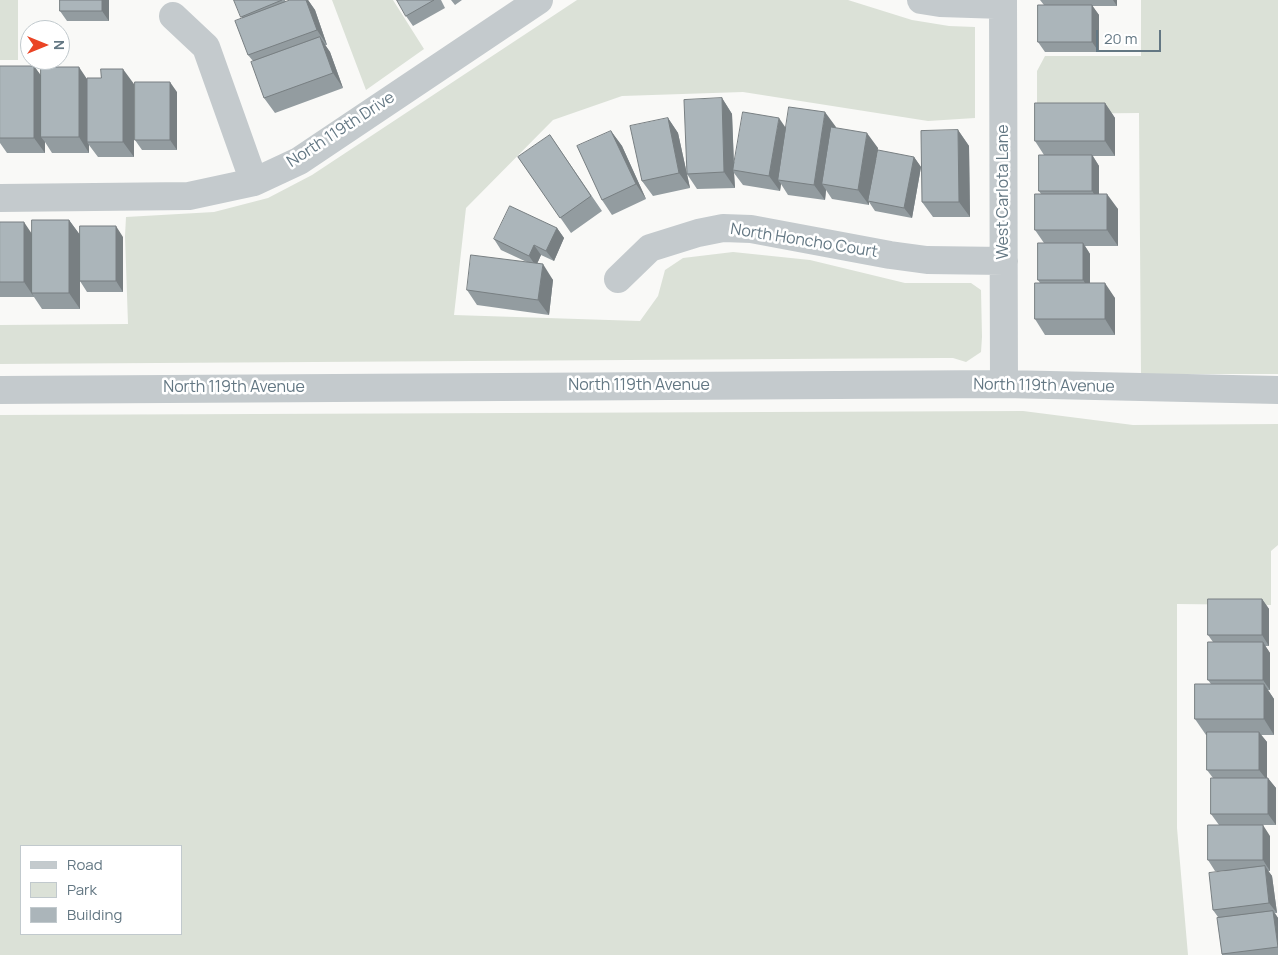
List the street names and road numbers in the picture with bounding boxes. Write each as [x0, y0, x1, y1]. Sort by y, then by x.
street label: North 119th Drive [284, 88, 398, 172]
street label: West Carlota Lane [994, 124, 1014, 260]
street label: North Honcho Court [729, 220, 879, 262]
street label: North 119th Avenue [973, 375, 1115, 397]
street label: North 119th Avenue [568, 376, 710, 396]
street label: North 119th Avenue [163, 378, 305, 398]

